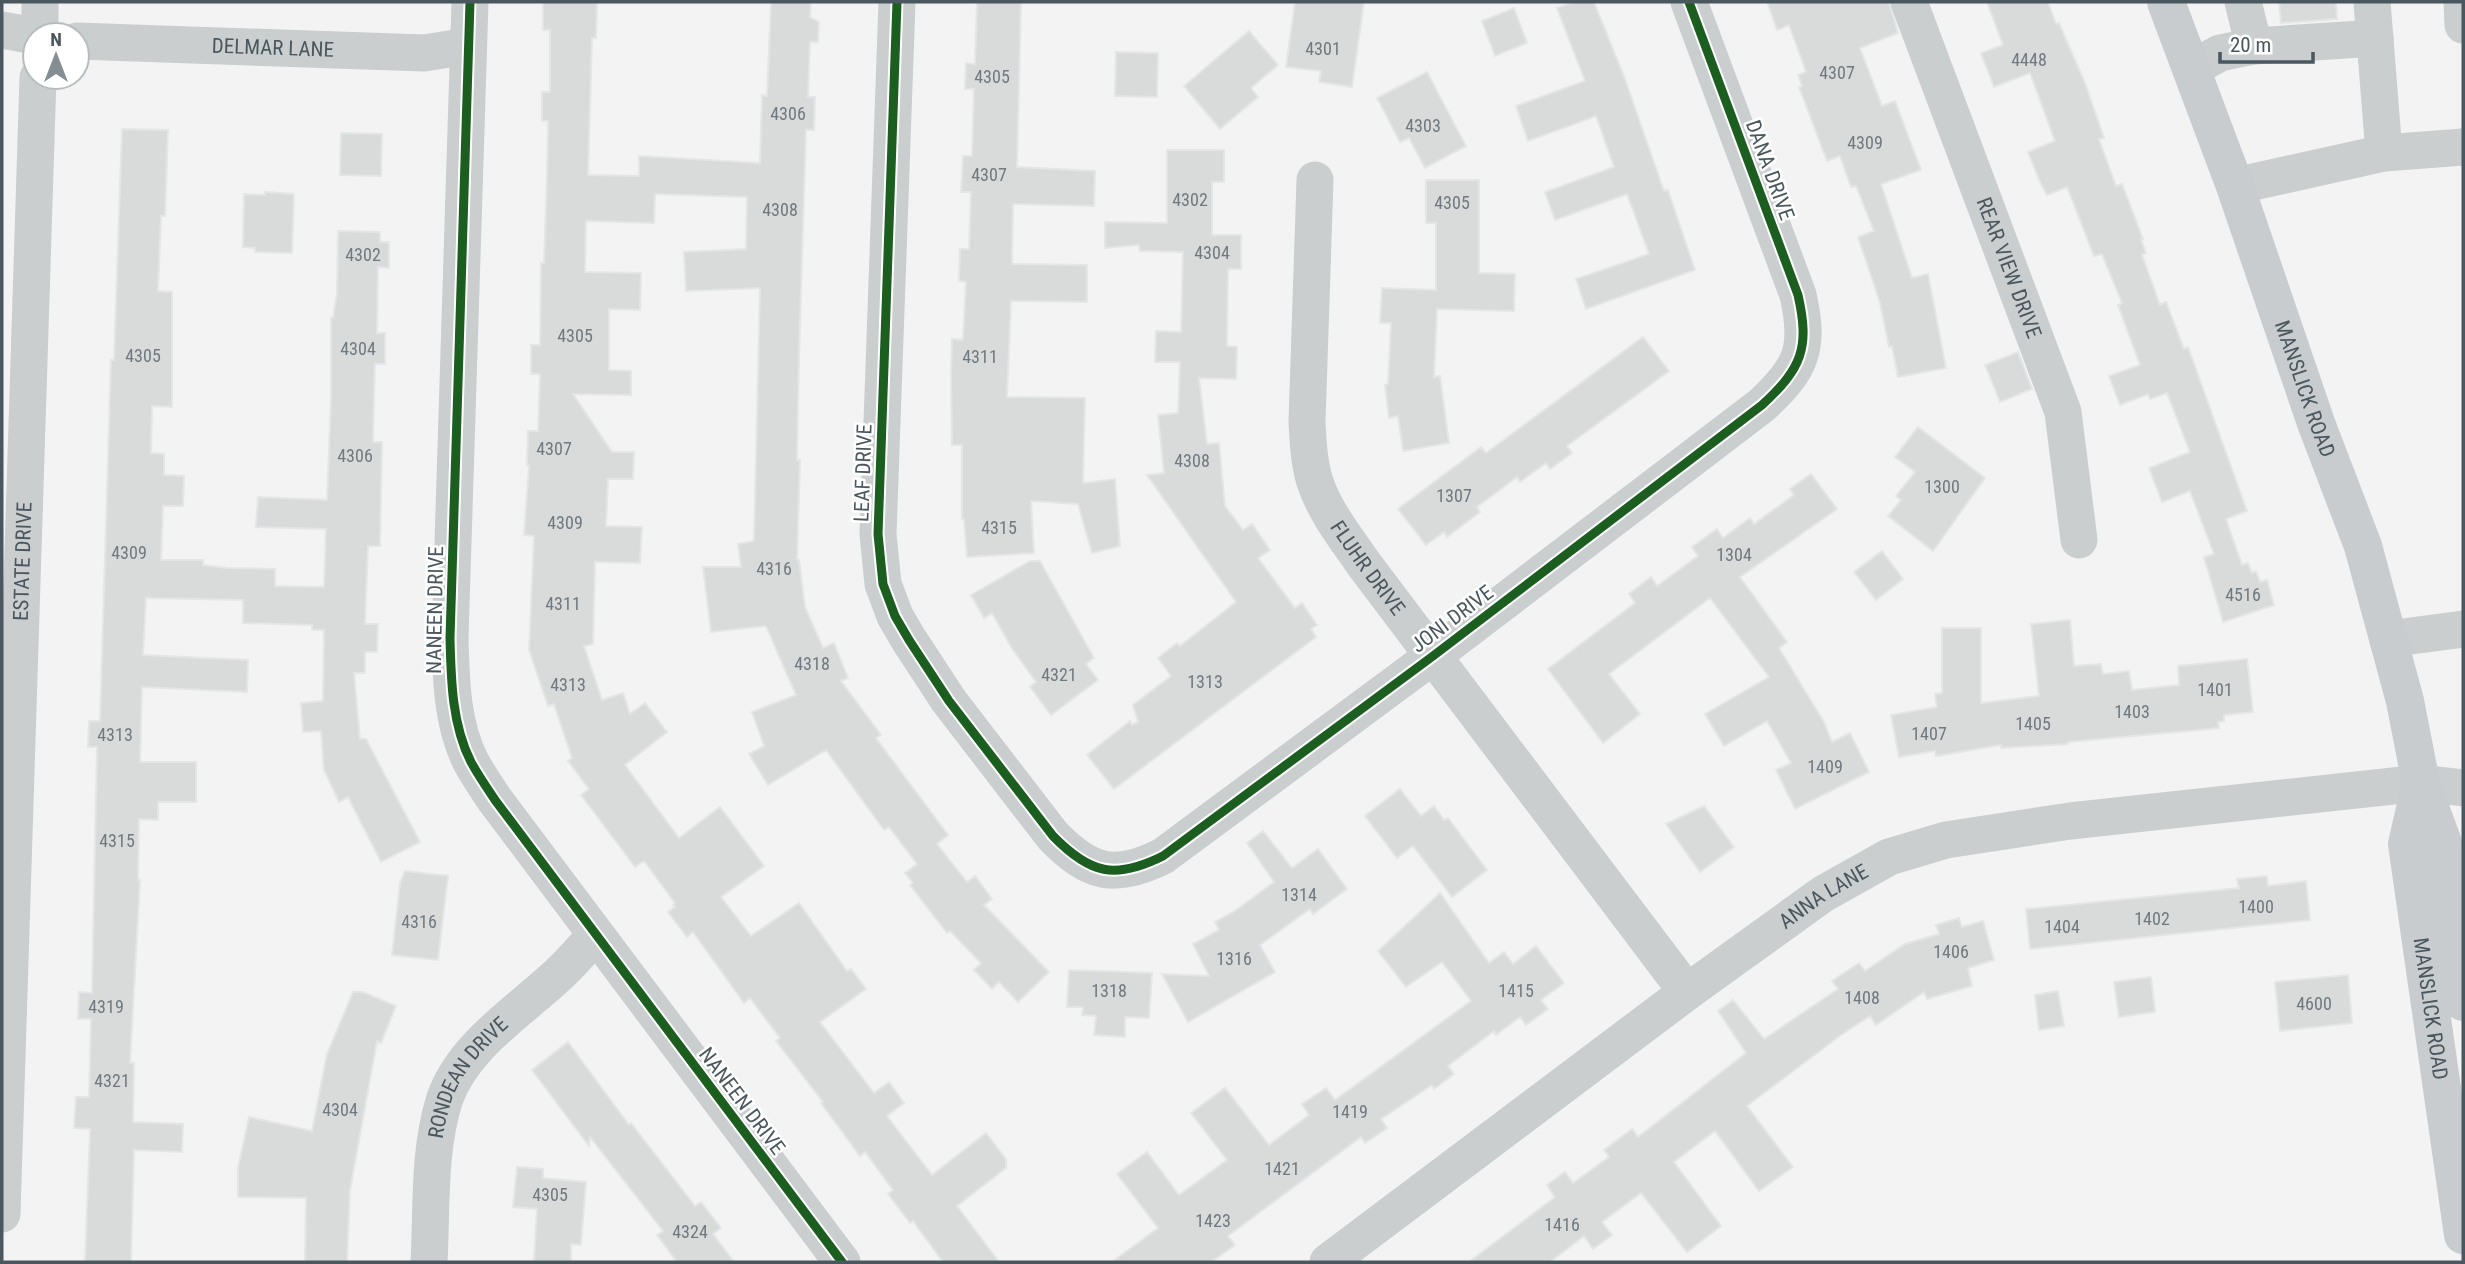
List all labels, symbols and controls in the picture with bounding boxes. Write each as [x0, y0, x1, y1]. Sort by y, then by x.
north arrow [21, 21, 91, 91]
scale bar [2220, 21, 2313, 65]
text: N [50, 28, 62, 51]
text: 20 m [2230, 33, 2271, 57]
street label: DELMAR LANE [211, 34, 334, 62]
house number: 4301 [1305, 38, 1341, 59]
house number: 4448 [2011, 49, 2047, 70]
house number: 4307 [1819, 62, 1855, 83]
house number: 4305 [974, 66, 1010, 87]
house number: 4306 [770, 103, 806, 124]
house number: 4303 [1405, 115, 1441, 136]
street label: DANA DRIVE [1741, 117, 1799, 223]
house number: 4309 [1847, 132, 1883, 153]
house number: 4307 [971, 164, 1007, 185]
house number: 4302 [1172, 189, 1208, 210]
house number: 4305 [1434, 192, 1470, 213]
street label: REAR VIEW DRIVE [1971, 194, 2046, 342]
house number: 4308 [762, 199, 798, 220]
house number: 4304 [1194, 242, 1230, 263]
house number: 4302 [345, 244, 381, 265]
street label: MANSLICK ROAD [2270, 317, 2340, 461]
house number: 4305 [557, 325, 593, 346]
house number: 4304 [340, 338, 376, 359]
house number: 4305 [125, 345, 161, 366]
house number: 4311 [962, 346, 998, 367]
street label: LEAF DRIVE [849, 424, 877, 522]
house number: 4307 [536, 438, 572, 459]
house number: 4306 [337, 445, 373, 466]
house number: 4308 [1174, 450, 1210, 471]
house number: 1300 [1924, 476, 1960, 497]
house number: 1307 [1436, 485, 1472, 506]
street label: ESTATE DRIVE [9, 501, 37, 621]
house number: 4309 [547, 512, 583, 533]
street label: FLUHR DRIVE [1325, 516, 1410, 620]
house number: 4315 [981, 517, 1017, 538]
house number: 4309 [111, 542, 147, 563]
house number: 1304 [1716, 544, 1752, 565]
street label: NANEEN DRIVE [422, 546, 448, 674]
house number: 4316 [756, 558, 792, 579]
street label: JONI DRIVE [1406, 580, 1498, 658]
house number: 4516 [2225, 584, 2261, 605]
house number: 4311 [545, 593, 581, 614]
house number: 4318 [794, 653, 830, 674]
house number: 4321 [1041, 664, 1077, 685]
house number: 1313 [1187, 671, 1223, 692]
house number: 4313 [550, 674, 586, 695]
house number: 1401 [2197, 679, 2233, 700]
house number: 1403 [2114, 701, 2150, 722]
house number: 1405 [2015, 713, 2051, 734]
house number: 1407 [1911, 723, 1947, 744]
house number: 4313 [97, 724, 133, 745]
house number: 1409 [1807, 756, 1843, 777]
house number: 4315 [99, 830, 135, 851]
street label: ANNA LANE [1774, 859, 1872, 934]
house number: 1314 [1281, 884, 1317, 905]
house number: 1400 [2238, 896, 2274, 917]
house number: 1402 [2134, 908, 2170, 929]
house number: 4316 [401, 911, 437, 932]
house number: 1404 [2044, 916, 2080, 937]
street label: MANSLICK ROAD [2409, 936, 2453, 1081]
house number: 1406 [1933, 941, 1969, 962]
house number: 1316 [1216, 948, 1252, 969]
house number: 1318 [1091, 980, 1127, 1001]
house number: 1415 [1498, 980, 1534, 1001]
house number: 1408 [1844, 987, 1880, 1008]
house number: 4600 [2296, 993, 2332, 1014]
house number: 4319 [88, 996, 124, 1017]
street label: RONDEAN DRIVE [424, 1012, 513, 1140]
street label: NANEEN DRIVE [694, 1043, 790, 1159]
house number: 4321 [94, 1070, 130, 1091]
house number: 4304 [322, 1099, 358, 1120]
house number: 1419 [1332, 1101, 1368, 1122]
house number: 1421 [1264, 1158, 1300, 1179]
house number: 4305 [532, 1184, 568, 1205]
house number: 1423 [1195, 1210, 1231, 1231]
house number: 1416 [1544, 1214, 1580, 1235]
house number: 4324 [672, 1221, 708, 1242]

